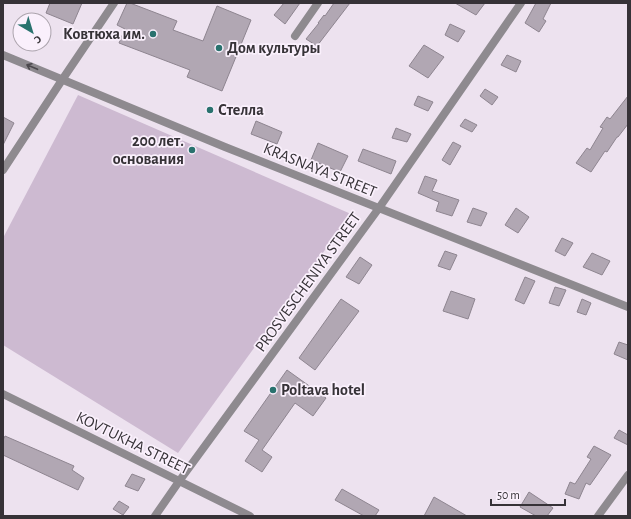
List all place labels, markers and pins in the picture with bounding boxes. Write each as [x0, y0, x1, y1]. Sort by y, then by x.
place label: Ковтюха им. [63, 26, 145, 42]
marker: Ковтюха им. [148, 29, 158, 39]
place label: Дом культуры [227, 40, 321, 57]
marker: Дом культуры [214, 43, 224, 53]
place label: Стелла [218, 102, 264, 118]
marker: Стелла [205, 105, 215, 115]
place label: 200 лет. основания [113, 133, 184, 167]
marker: 200 лет. основания [187, 145, 197, 155]
place label: Poltava hotel [281, 382, 365, 398]
marker: Poltava hotel [268, 385, 278, 395]

